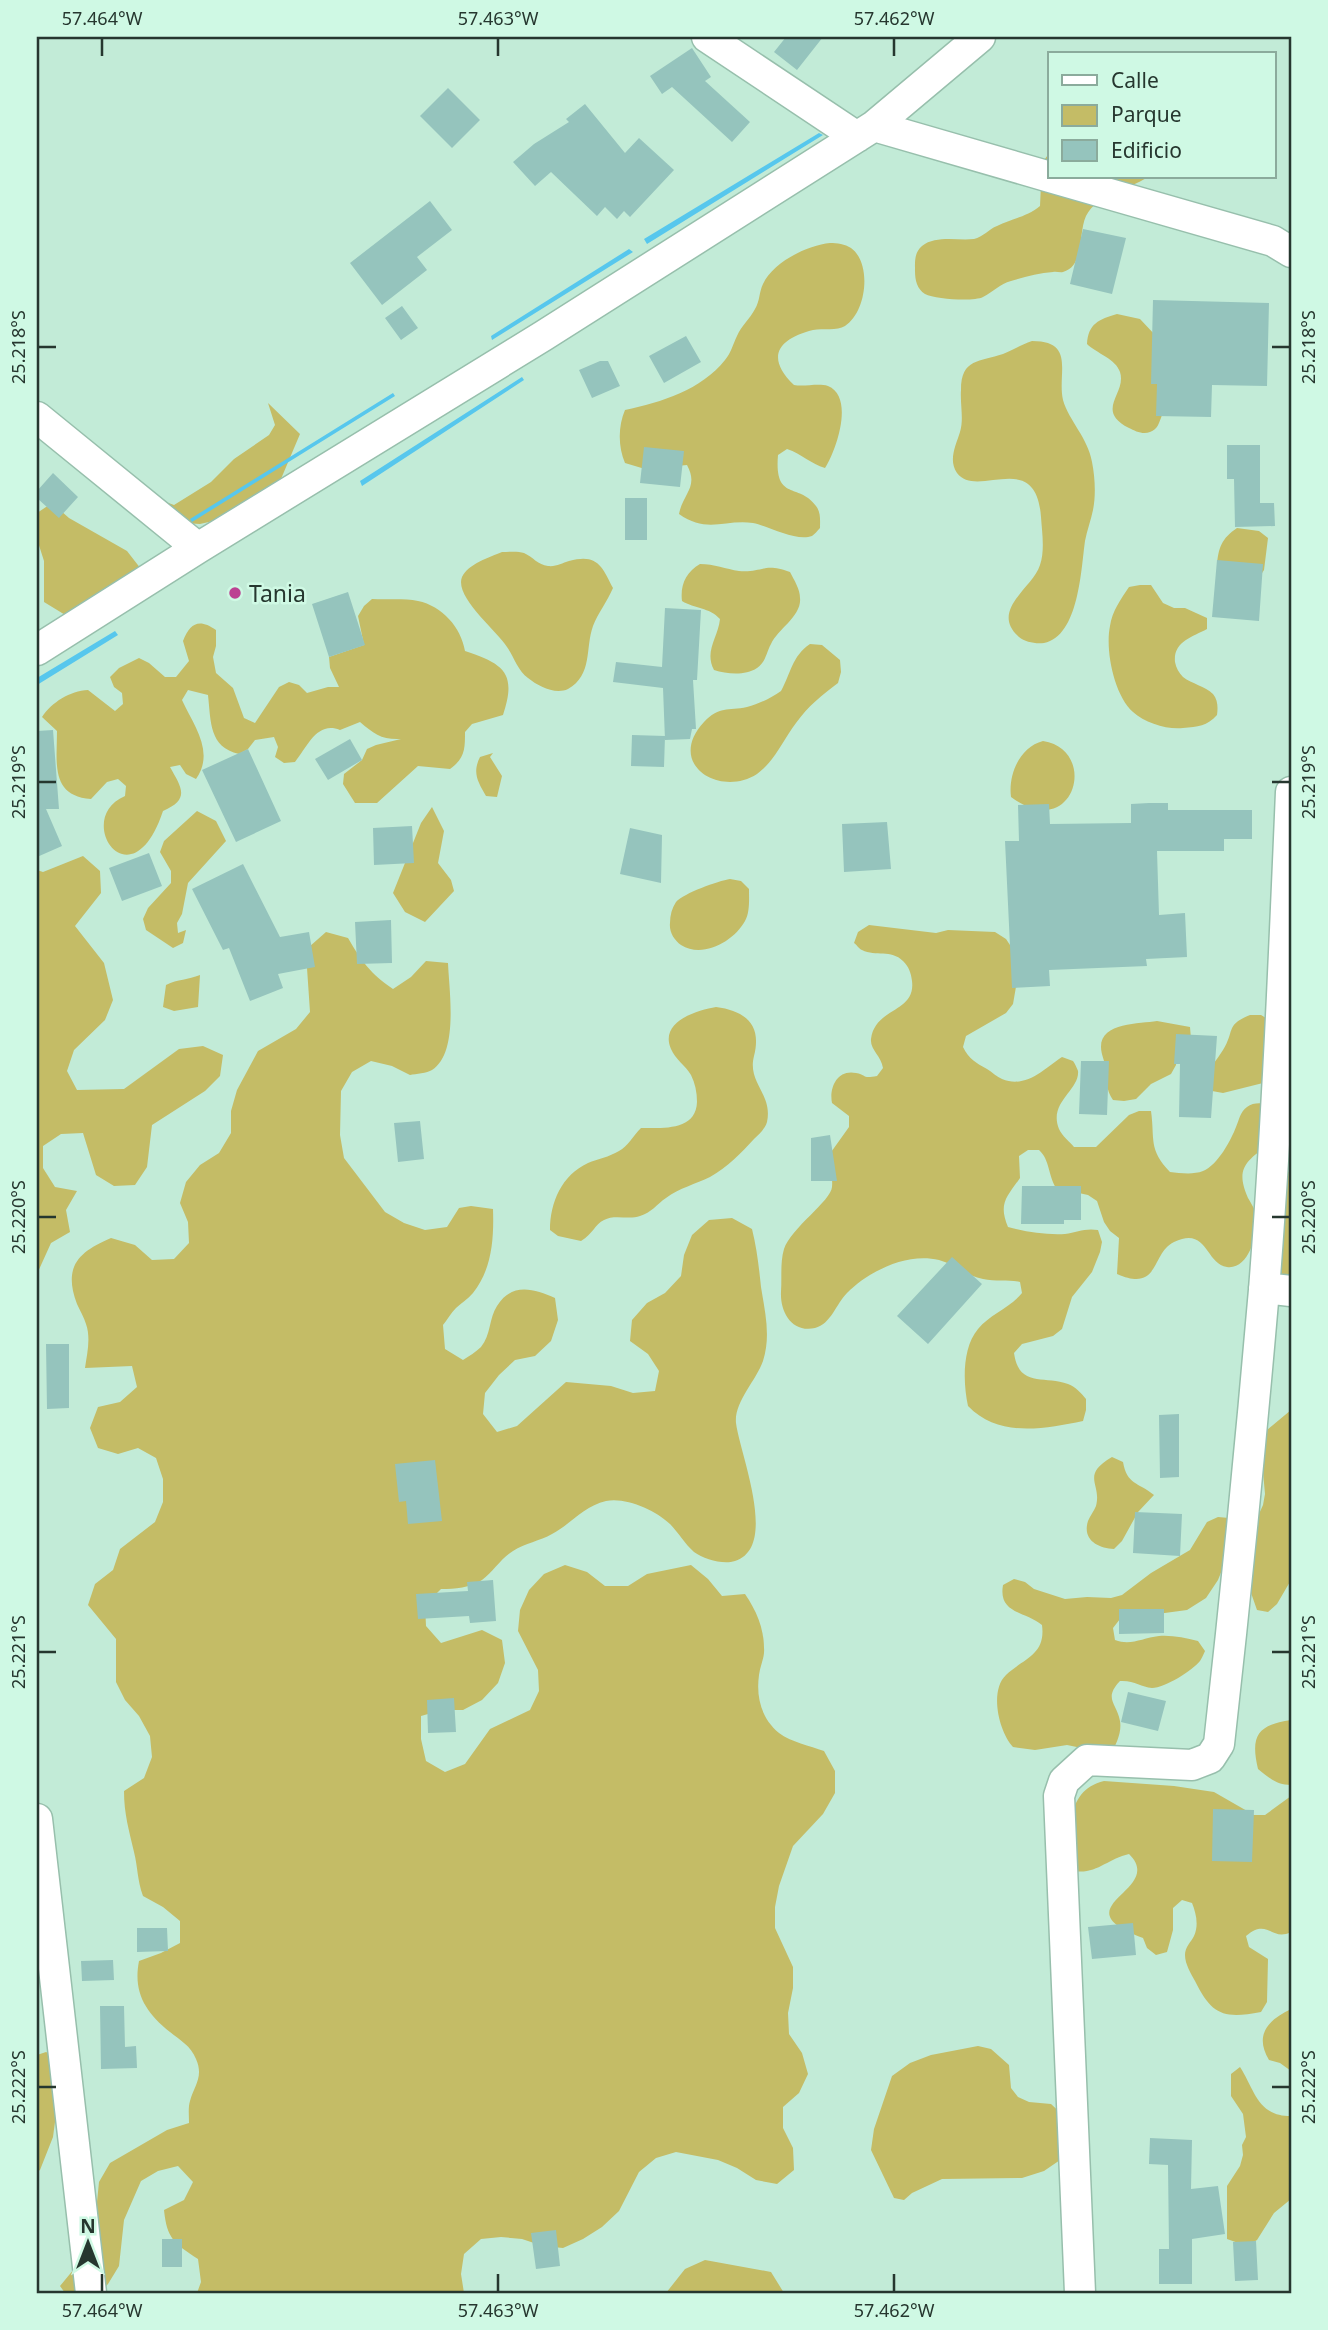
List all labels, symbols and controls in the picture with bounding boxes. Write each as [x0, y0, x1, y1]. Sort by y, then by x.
text: 57.464°W [62, 6, 143, 30]
text: 57.463°W [458, 6, 539, 30]
text: 57.462°W [854, 6, 935, 30]
legend [1048, 52, 1276, 178]
text: Calle [1111, 66, 1159, 94]
text: Parque [1111, 100, 1181, 128]
text: Edificio [1111, 136, 1182, 164]
text: 25.218°S [6, 310, 30, 384]
text: 25.218°S [1296, 310, 1320, 384]
place label: Tania [249, 577, 306, 609]
marker: Tania [227, 585, 243, 601]
text: 25.219°S [6, 745, 30, 819]
text: 25.219°S [1296, 745, 1320, 819]
text: 25.220°S [6, 1180, 30, 1254]
text: 25.220°S [1296, 1180, 1320, 1254]
text: 25.221°S [6, 1615, 30, 1689]
text: 25.221°S [1296, 1615, 1320, 1689]
text: 25.222°S [6, 2050, 30, 2124]
text: 25.222°S [1296, 2050, 1320, 2124]
north arrow [52, 2208, 122, 2278]
text: N [80, 2213, 96, 2239]
text: 57.464°W [62, 2298, 143, 2322]
text: 57.463°W [458, 2298, 539, 2322]
text: 57.462°W [854, 2298, 935, 2322]

